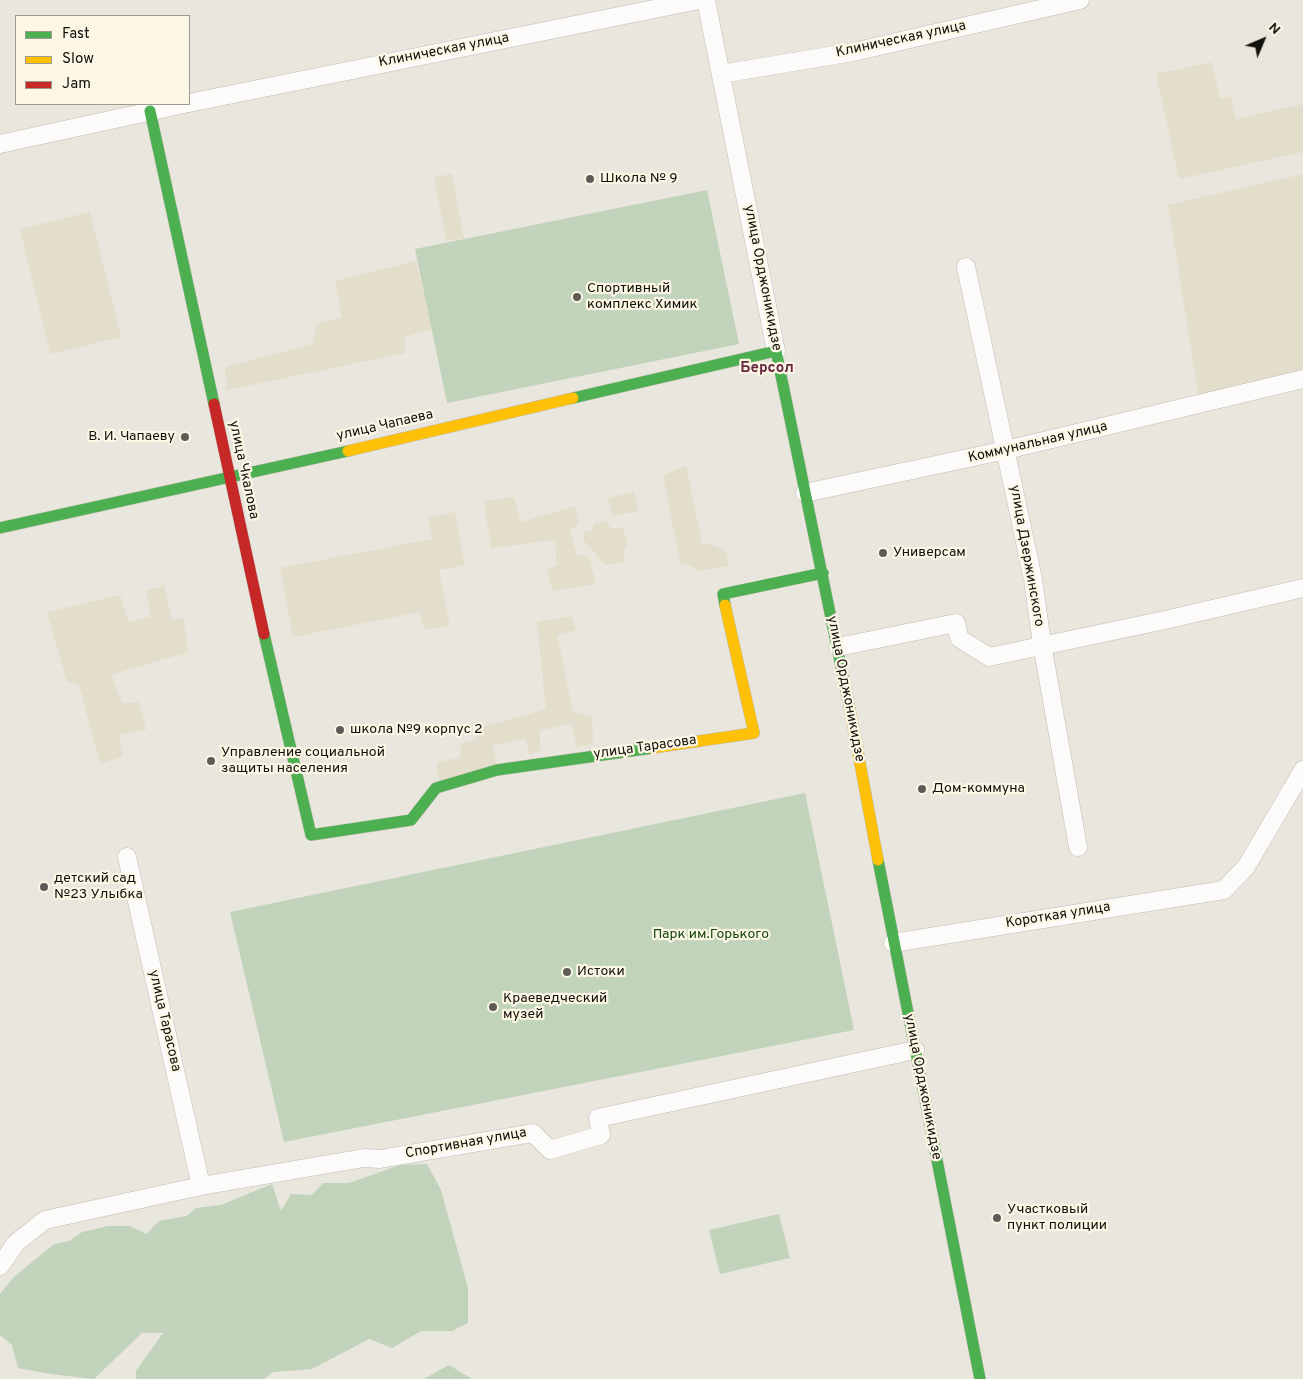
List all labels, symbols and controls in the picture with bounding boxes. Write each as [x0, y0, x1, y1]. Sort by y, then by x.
legend [15, 15, 190, 105]
north arrow [1238, 15, 1288, 65]
street label: Клиническая улица [834, 18, 968, 62]
text: N [1264, 19, 1284, 39]
text: Fast [62, 25, 90, 44]
street label: Клиническая улица [377, 30, 511, 72]
text: Slow [62, 50, 94, 69]
text: Jam [62, 75, 91, 94]
place label: Школа № 9 [600, 171, 678, 187]
marker: Школа № 9 [584, 173, 596, 185]
street label: улица Орджоникидзе [740, 204, 784, 352]
place label: Спортивный комплекс Химик [587, 281, 698, 314]
marker: Спортивный комплекс Химик [571, 291, 583, 303]
district label: Берсол [740, 360, 794, 378]
street label: улица Чапаева [335, 407, 435, 445]
street label: улица Чкалова [224, 419, 262, 521]
street label: Коммунальная улица [967, 419, 1109, 467]
place label: В. И. Чапаеву [88, 429, 175, 445]
marker: В. И. Чапаеву [179, 431, 191, 443]
street label: улица Дзержинского [1005, 484, 1047, 628]
place label: Универсам [893, 545, 966, 561]
marker: Универсам [877, 547, 889, 559]
street label: улица Орджоникидзе [823, 615, 867, 763]
place label: школа №9 корпус 2 [350, 722, 483, 738]
marker: школа №9 корпус 2 [334, 724, 346, 736]
street label: улица Тарасова [592, 732, 698, 764]
place label: Управление социальной защиты населения [221, 745, 385, 778]
marker: Управление социальной защиты населения [205, 755, 217, 767]
place label: Дом-коммуна [932, 781, 1025, 797]
marker: Дом-коммуна [916, 783, 928, 795]
place label: детский сад №23 Улыбка [54, 871, 143, 904]
marker: детский сад №23 Улыбка [38, 881, 50, 893]
street label: Короткая улица [1004, 899, 1112, 933]
park label: Парк им.Горького [653, 927, 769, 943]
place label: Истоки [577, 964, 625, 980]
marker: Истоки [561, 966, 573, 978]
street label: улица Тарасова [144, 968, 184, 1074]
place label: Краеведческий музей [503, 991, 607, 1024]
marker: Краеведческий музей [487, 1001, 499, 1013]
street label: улица Орджоникидзе [900, 1013, 944, 1161]
street label: Спортивная улица [404, 1125, 528, 1163]
place label: Участковый пункт полиции [1007, 1202, 1107, 1234]
marker: Участковый пункт полиции [991, 1212, 1003, 1224]

